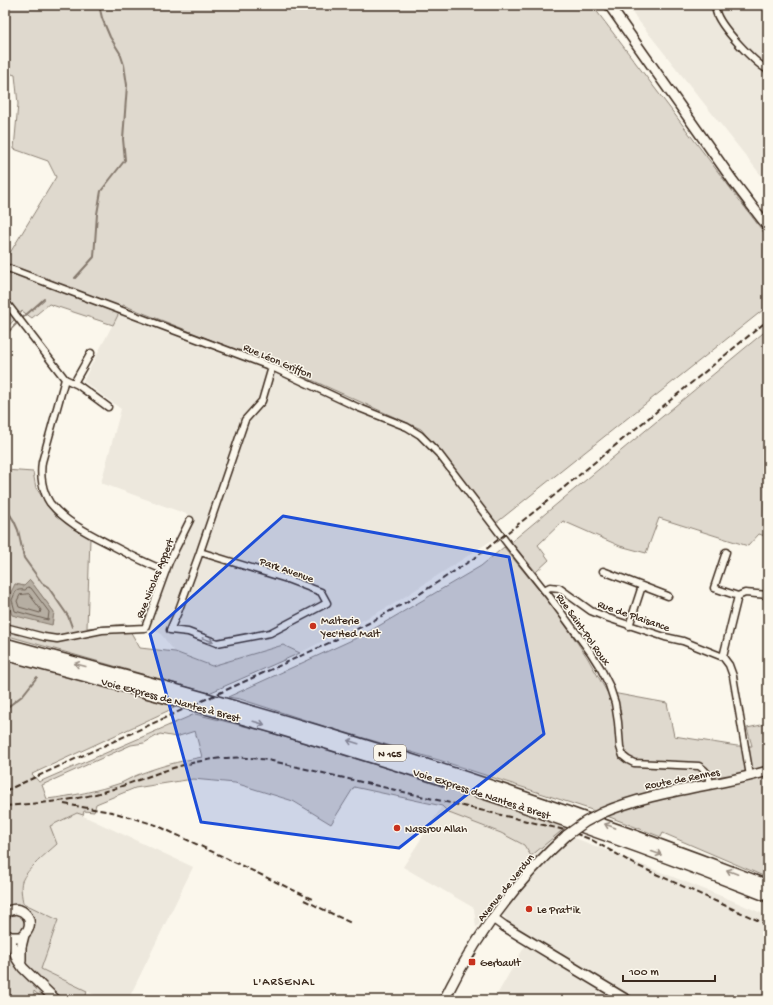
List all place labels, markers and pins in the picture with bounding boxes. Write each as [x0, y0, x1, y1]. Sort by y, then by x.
place label: Malterie Yec'Hed Malt [320, 616, 381, 641]
marker: Malterie Yec'Hed Malt [308, 621, 318, 631]
marker: Nassrou Allah [392, 823, 402, 833]
place label: Nassrou Allah [405, 824, 467, 836]
marker: Le Prat'ik [524, 904, 534, 914]
place label: Le Prat'ik [537, 905, 581, 917]
marker: Gerbault [467, 957, 477, 967]
place label: Gerbault [480, 958, 522, 970]

